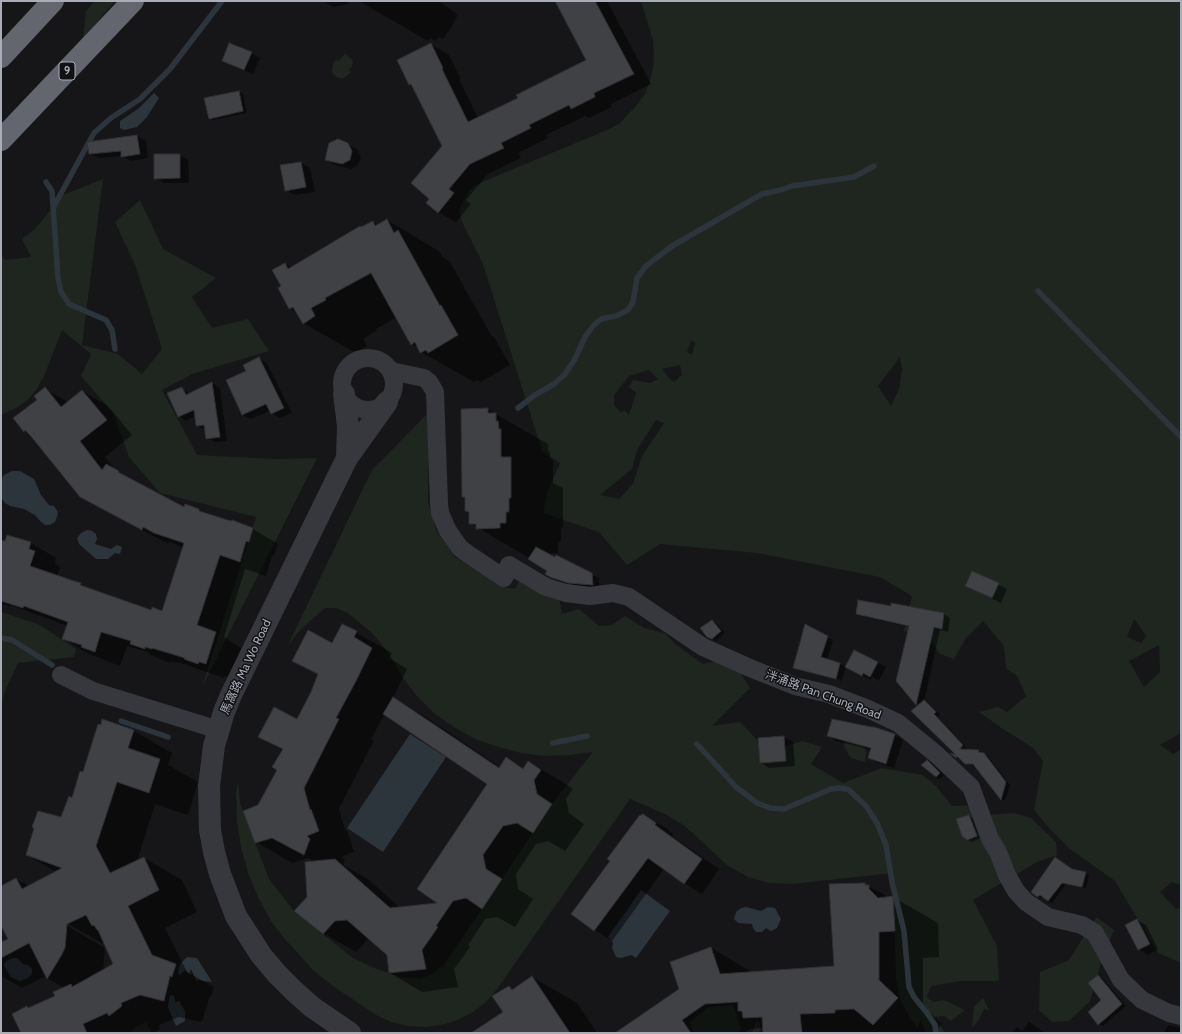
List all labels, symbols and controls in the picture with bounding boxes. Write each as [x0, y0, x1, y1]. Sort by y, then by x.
road number: 9 [59, 62, 75, 80]
street label: 馬窩路 Ma Wo Road [218, 617, 274, 717]
street label: 泮涌路 Pan Chung Road [763, 667, 883, 723]

